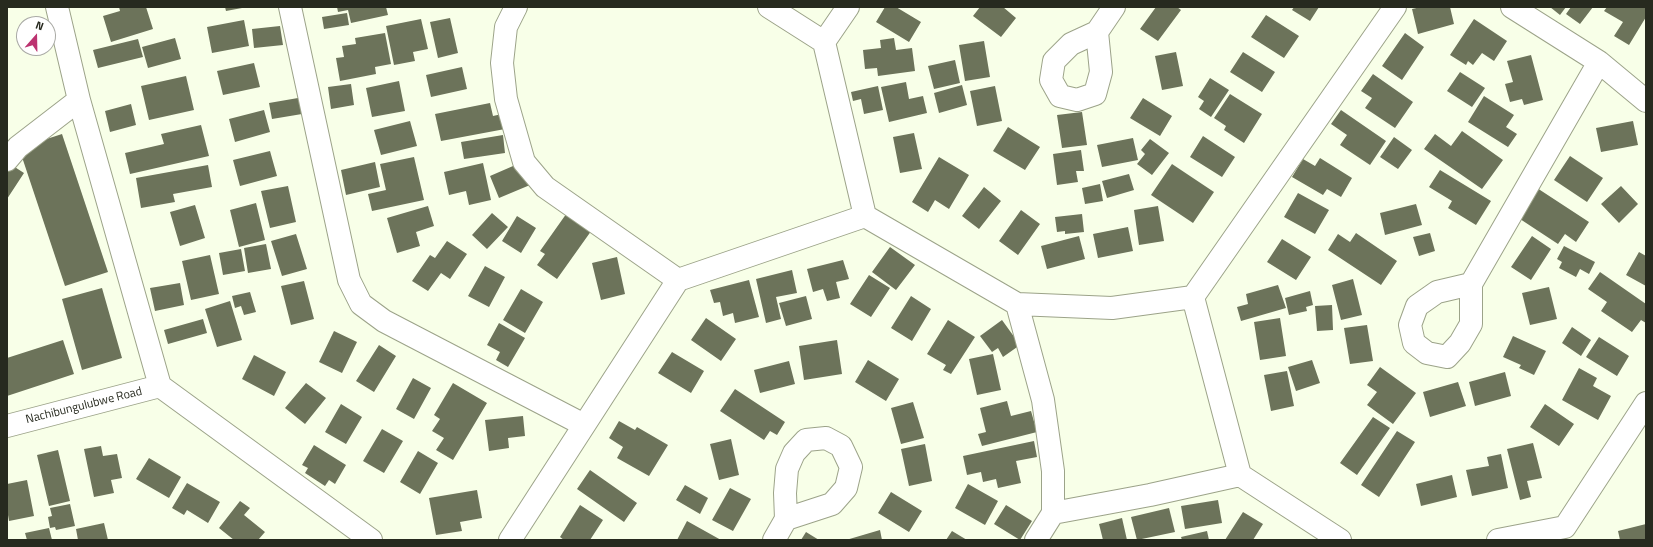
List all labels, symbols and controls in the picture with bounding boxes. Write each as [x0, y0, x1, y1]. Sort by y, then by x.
north arrow [16, 16, 56, 56]
text: N [33, 17, 46, 34]
street label: Nachibungulubwe Road [24, 385, 144, 427]

